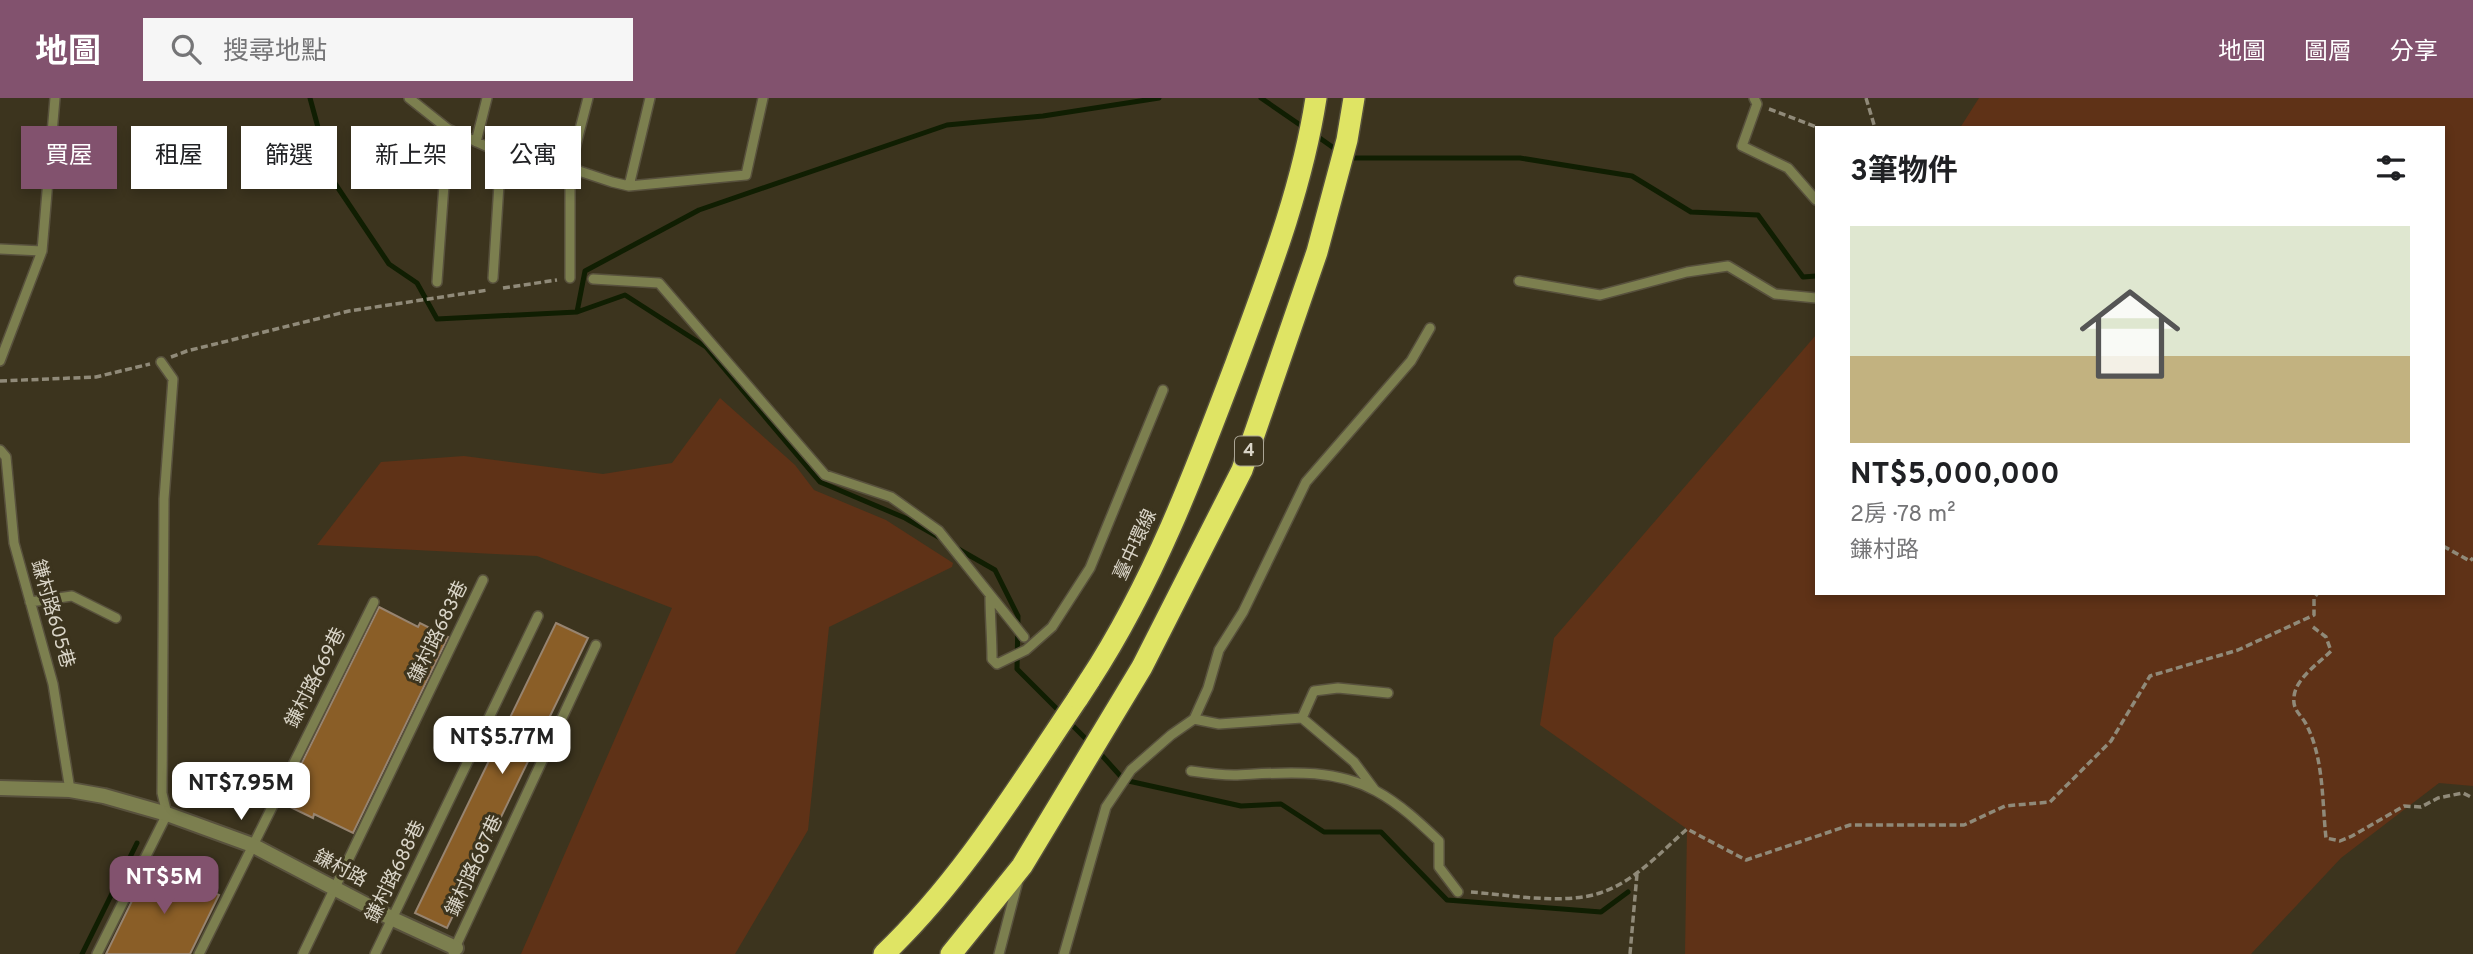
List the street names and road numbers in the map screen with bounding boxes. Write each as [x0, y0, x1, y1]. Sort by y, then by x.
road number: 4 [1235, 436, 1263, 466]
street label: 臺中環線 [1109, 505, 1163, 585]
street label: 鎌村路605巷 [25, 557, 79, 671]
street label: 鎌村路683巷 [404, 577, 474, 687]
street label: 鎌村路669巷 [280, 624, 352, 732]
street label: 鎌村路687巷 [441, 812, 509, 920]
street label: 鎌村路688巷 [361, 817, 431, 927]
street label: 鎌村路 [309, 845, 371, 893]

